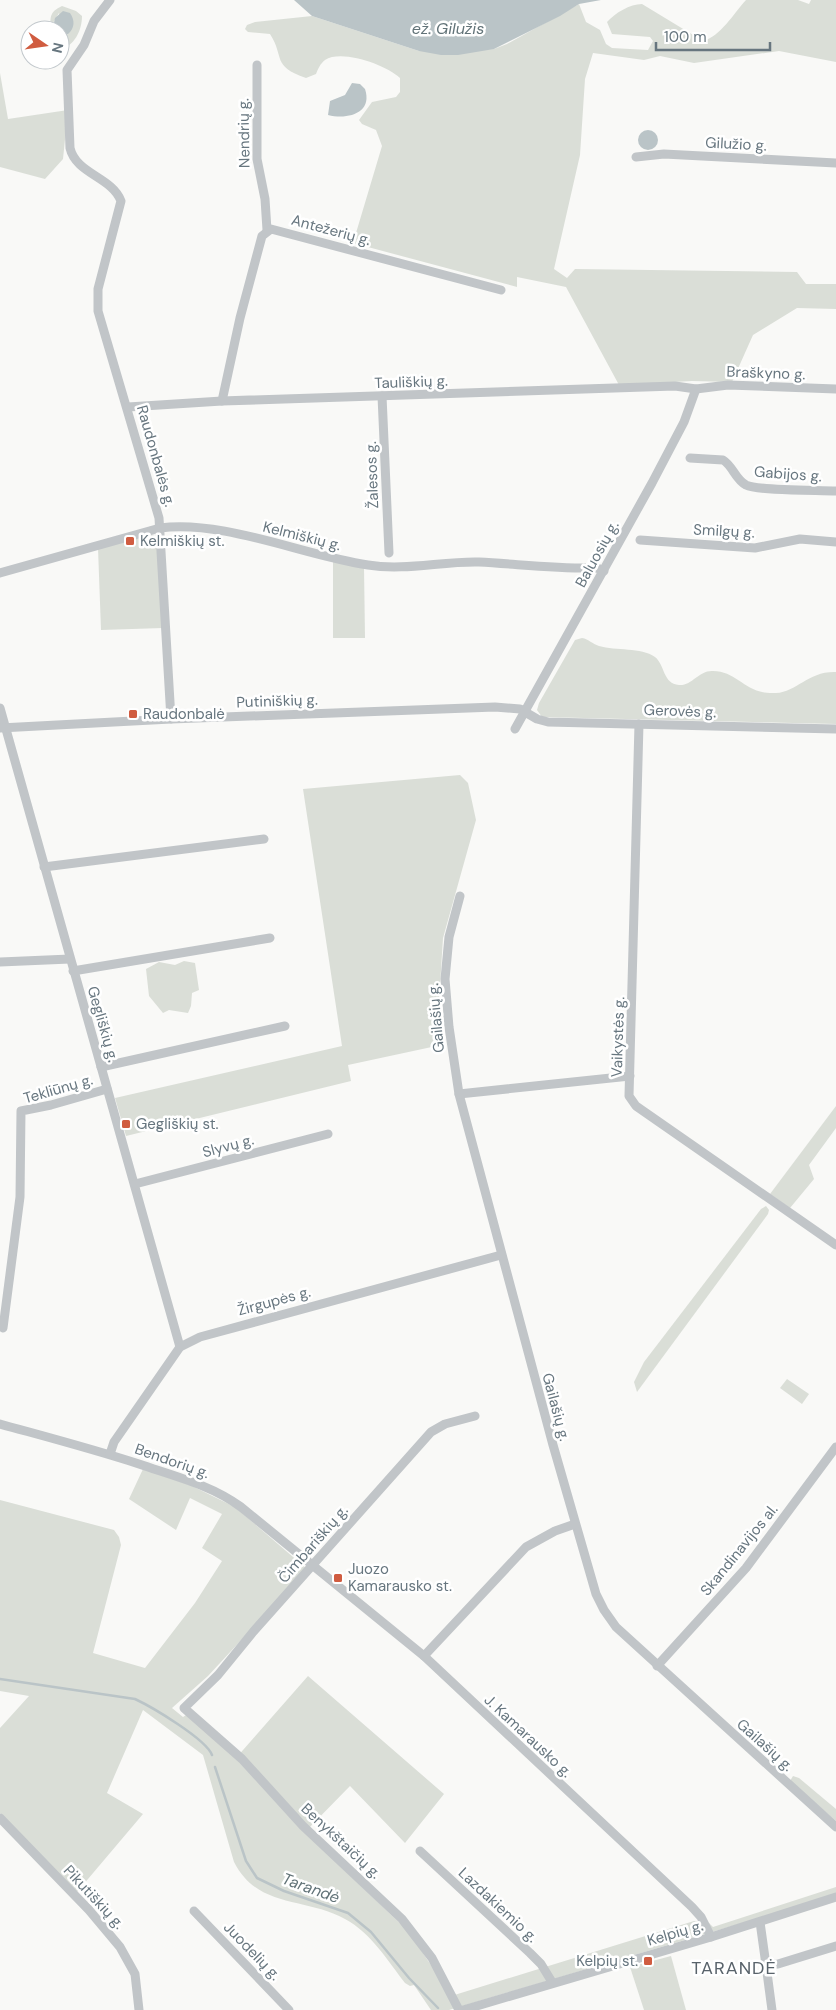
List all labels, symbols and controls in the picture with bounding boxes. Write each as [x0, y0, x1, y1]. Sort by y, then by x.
water label: ež. Gilužis [412, 18, 484, 39]
north arrow [20, 20, 70, 70]
scale bar [656, 20, 770, 52]
text: 100 m [664, 27, 707, 47]
text: N [48, 41, 68, 55]
street label: Nendrių g. [233, 98, 255, 168]
street label: Gilužio g. [705, 132, 767, 156]
street label: Antežerių g. [289, 210, 373, 250]
street label: Braškyno g. [726, 362, 806, 384]
street label: Tauliškių g. [374, 371, 448, 393]
street label: Raudonbalės g. [132, 403, 180, 509]
street label: Žalesos g. [361, 441, 383, 509]
street label: Gabijos g. [753, 462, 823, 486]
street label: Kelmiškių g. [261, 517, 343, 555]
street label: Baluosių g. [571, 517, 623, 591]
street label: Smilgų g. [693, 519, 755, 543]
place label: Kelmiškių st. [140, 531, 224, 551]
marker: Kelmiškių st. [124, 535, 136, 547]
street label: Putiniškių g. [236, 690, 318, 712]
street label: Gerovės g. [643, 700, 717, 722]
place label: Raudonbalė [143, 704, 225, 724]
marker: Raudonbalė [127, 708, 139, 720]
street label: Gailašių g. [423, 982, 449, 1054]
street label: Gegliškių g. [83, 984, 123, 1064]
street label: Vaikystės g. [607, 996, 629, 1078]
street label: Tekliūnų g. [21, 1070, 95, 1108]
place label: Gegliškių st. [136, 1114, 219, 1134]
marker: Gegliškių st. [120, 1118, 132, 1130]
street label: Slyvų g. [200, 1130, 256, 1162]
street label: Žirgupės g. [235, 1282, 313, 1320]
street label: Gailašių g. [537, 1371, 575, 1443]
street label: Bendorių g. [132, 1439, 212, 1483]
street label: Skandinavijos al. [696, 1500, 782, 1600]
street label: Čimbariškių g. [274, 1501, 352, 1587]
place label: Juozo Kamarausko st. [348, 1559, 452, 1596]
marker: Juozo Kamarausko st. [332, 1572, 344, 1584]
street label: J. Kamarausko g. [480, 1690, 576, 1782]
street label: Gailašių g. [732, 1714, 798, 1776]
street label: Benykštaičių g. [297, 1799, 385, 1883]
street label: Pikutiškių g. [59, 1861, 129, 1933]
street label: Lazdakiemio g. [454, 1863, 542, 1947]
water label: Tarandė [279, 1868, 343, 1908]
street label: Kelpių g. [645, 1916, 705, 1950]
street label: Juodelių g. [219, 1918, 285, 1985]
place label: Kelpių st. [576, 1951, 638, 1971]
marker: Kelpių st. [642, 1955, 654, 1967]
district label: TARANDĖ [691, 1956, 777, 1980]

